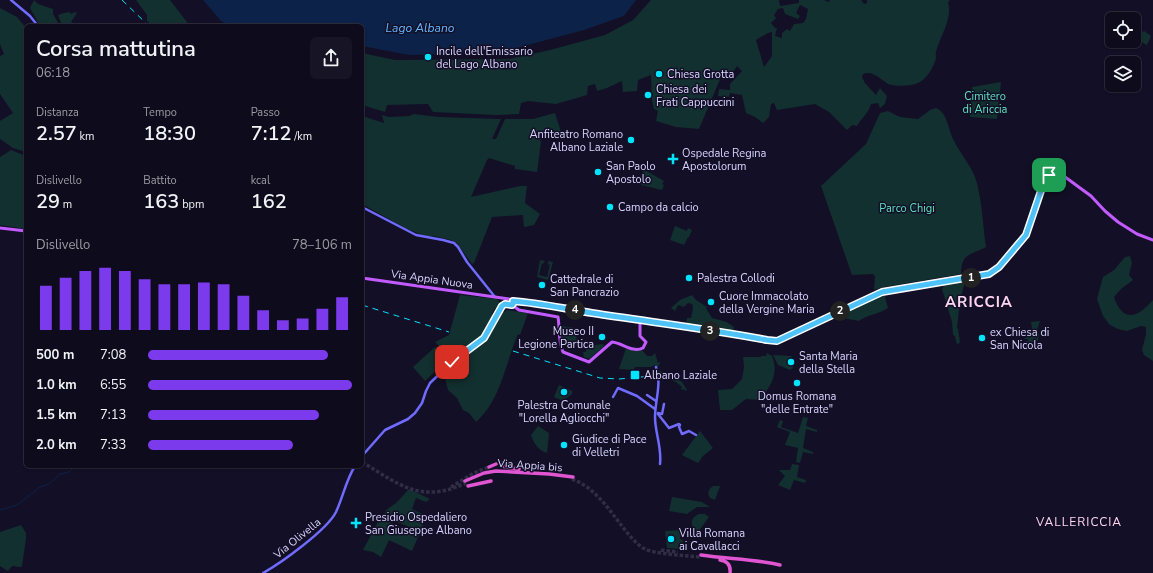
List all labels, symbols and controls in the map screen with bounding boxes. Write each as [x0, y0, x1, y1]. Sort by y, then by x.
map controls [1105, 12, 1141, 92]
button: locate [1105, 12, 1141, 48]
water label: Lago Albano [386, 20, 455, 36]
text: Corsa mattutina [36, 34, 196, 64]
button: share [310, 37, 352, 79]
place label: Incile dell'Emissario del Lago Albano [436, 44, 533, 72]
marker: Incile dell'Emissario del Lago Albano [423, 52, 433, 62]
button: layers [1105, 56, 1141, 92]
text: 06:18 [36, 64, 70, 82]
place label: Chiesa Grotta [667, 67, 734, 82]
marker: Chiesa Grotta [654, 69, 664, 79]
place label: Chiesa dei Frati Cappuccini [656, 82, 734, 110]
park label: Cimitero di Ariccia [963, 89, 1008, 117]
marker: Chiesa dei Frati Cappuccini [643, 90, 653, 100]
text: Distanza [36, 105, 79, 120]
text: Tempo [143, 105, 177, 120]
text: Passo [251, 105, 280, 120]
text: 2.57 [36, 120, 77, 147]
text: 18:30 [143, 120, 196, 147]
text: 7:12 [251, 120, 291, 147]
place label: Anfiteatro Romano Albano Laziale [529, 127, 623, 155]
text: km [77, 129, 95, 144]
text: /km [291, 129, 312, 144]
marker: Anfiteatro Romano Albano Laziale [626, 135, 636, 145]
place label: Ospedale Regina Apostolorum [682, 146, 766, 174]
marker: Ospedale Regina Apostolorum [667, 153, 679, 165]
pin [1032, 158, 1066, 192]
place label: San Paolo Apostolo [606, 159, 656, 187]
icon: arrive [1038, 164, 1060, 186]
marker: San Paolo Apostolo [593, 167, 603, 177]
text: Dislivello [36, 173, 82, 188]
text: Battito [143, 173, 177, 188]
text: kcal [251, 173, 270, 188]
text: 29 [36, 188, 60, 215]
text: 163 [143, 188, 179, 215]
text: 162 [251, 188, 287, 215]
text: m [60, 197, 72, 212]
text: bpm [179, 197, 204, 212]
place label: Campo da calcio [618, 200, 699, 215]
park label: Parco Chigi [879, 201, 935, 216]
marker: Campo da calcio [605, 202, 615, 212]
text: Dislivello [36, 236, 90, 254]
text: 78–106 m [292, 236, 352, 254]
street label: Via Appia Nuova [389, 266, 474, 293]
pin: 1 [961, 268, 981, 288]
text: 1 [968, 270, 974, 285]
place label: Palestra Collodi [697, 271, 775, 286]
place label: Cattedrale di San Pancrazio [550, 272, 619, 300]
marker: Palestra Collodi [684, 273, 694, 283]
marker: Cattedrale di San Pancrazio [537, 280, 547, 290]
place label: Cuore Immacolato della Vergine Maria [719, 289, 815, 317]
district label: ARICCIA [945, 292, 1013, 312]
marker: Cuore Immacolato della Vergine Maria [706, 297, 716, 307]
pin: 4 [565, 300, 585, 320]
pin: 2 [830, 301, 850, 321]
text: 4 [572, 302, 578, 317]
text: 2 [837, 303, 843, 318]
pin: 3 [700, 321, 720, 341]
text: 3 [707, 323, 713, 338]
place label: Museo II Legione Partica [518, 324, 594, 352]
place label: ex Chiesa di San Nicola [990, 325, 1049, 353]
marker: Museo II Legione Partica [597, 332, 607, 342]
marker: ex Chiesa di San Nicola [977, 333, 987, 343]
pin [435, 345, 469, 379]
text: 500 m [36, 346, 74, 364]
text: 7:08 [100, 346, 126, 364]
place label: Santa Maria della Stella [799, 349, 858, 377]
icon: check [441, 351, 463, 373]
marker: Santa Maria della Stella [786, 357, 796, 367]
place label: Albano Laziale [644, 368, 717, 383]
marker: Albano Laziale [629, 369, 641, 381]
text: 1.0 km [36, 376, 77, 394]
text: 6:55 [100, 376, 126, 394]
marker: Domus Romana "delle Entrate" [792, 378, 802, 388]
marker: Palestra Comunale "Lorella Agliocchi" [559, 387, 569, 397]
place label: Domus Romana "delle Entrate" [758, 389, 836, 417]
place label: Palestra Comunale "Lorella Agliocchi" [517, 398, 611, 426]
text: 1.5 km [36, 406, 77, 424]
text: 7:13 [100, 406, 126, 424]
place label: Giudice di Pace di Velletri [572, 432, 647, 460]
text: 2.0 km [36, 436, 77, 454]
text: 7:33 [100, 436, 126, 454]
marker: Giudice di Pace di Velletri [559, 440, 569, 450]
street label: Via Appia bis [496, 456, 563, 475]
place label: Presidio Ospedaliero San Giuseppe Albano [365, 510, 472, 538]
district label: VALLERICCIA [1035, 514, 1122, 530]
street label: Via Olivella [270, 515, 324, 563]
marker: Presidio Ospedaliero San Giuseppe Albano [350, 517, 362, 529]
place label: Villa Romana ai Cavallacci [678, 526, 745, 554]
marker: Villa Romana ai Cavallacci [666, 534, 676, 544]

